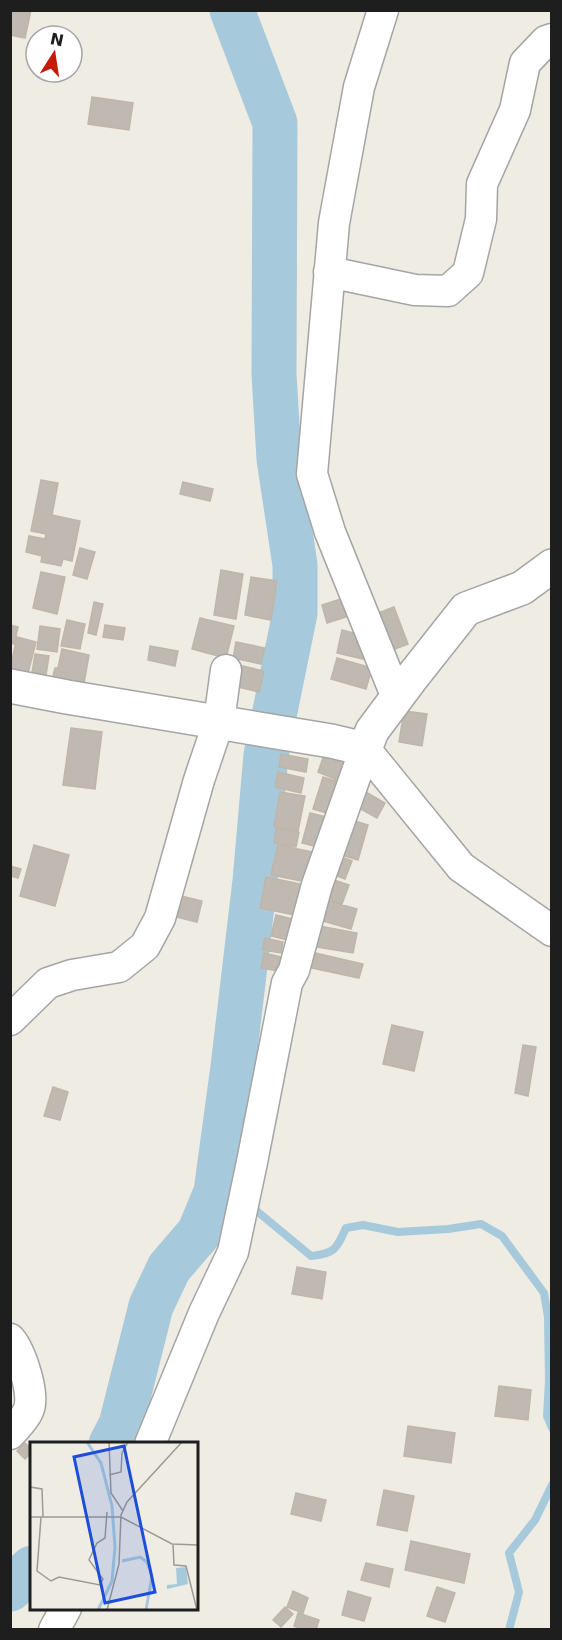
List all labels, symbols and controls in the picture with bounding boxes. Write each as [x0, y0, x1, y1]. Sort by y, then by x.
north arrow [24, 24, 84, 84]
text: N [48, 29, 66, 51]
inset map [30, 1442, 198, 1610]

